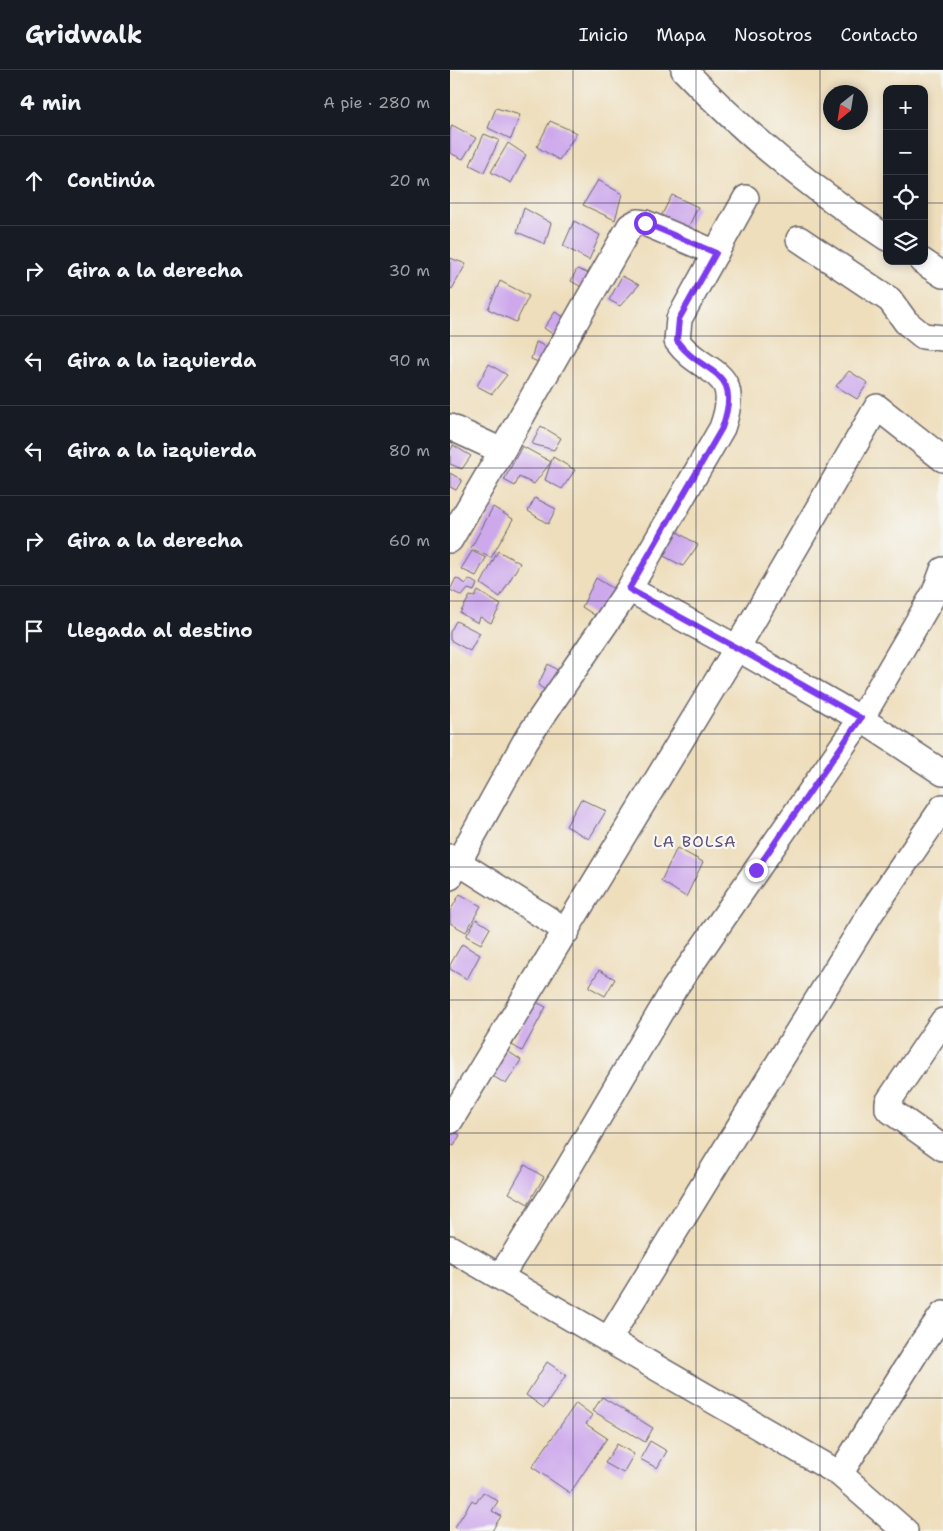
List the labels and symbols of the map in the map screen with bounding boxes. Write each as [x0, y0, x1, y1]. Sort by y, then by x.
north arrow [823, 85, 868, 130]
route start [634, 212, 657, 235]
district label: LA BOLSA [653, 831, 737, 852]
route end [745, 859, 768, 882]

